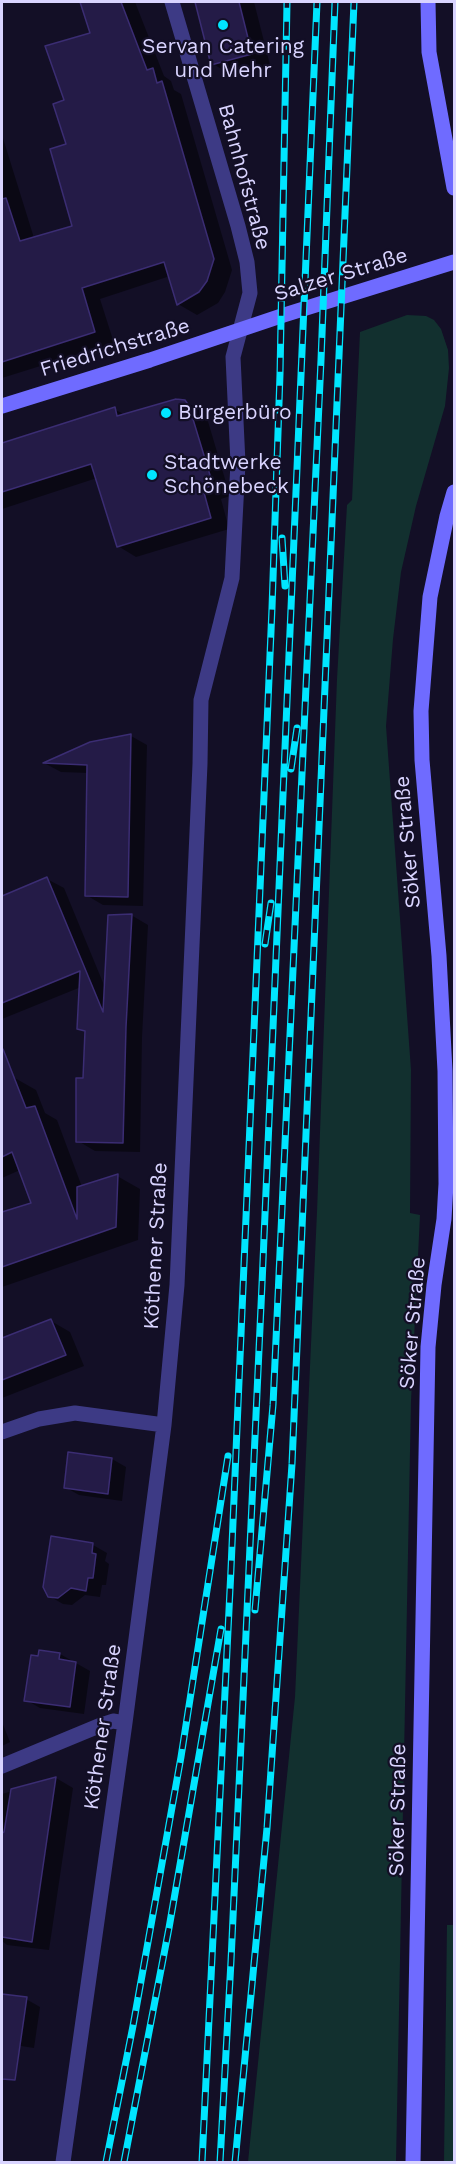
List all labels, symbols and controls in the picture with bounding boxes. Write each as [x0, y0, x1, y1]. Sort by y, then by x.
marker: Servan Catering und Mehr [216, 18, 230, 32]
place label: Servan Catering und Mehr [142, 34, 304, 84]
street label: Bahnhofstraße [212, 101, 276, 253]
street label: Salzer Straße [271, 243, 411, 307]
street label: Friedrichstraße [37, 313, 193, 383]
place label: Bürgerbüro [178, 400, 292, 426]
marker: Bürgerbüro [159, 406, 173, 420]
place label: Stadtwerke Schönebeck [164, 450, 289, 500]
marker: Stadtwerke Schönebeck [145, 468, 159, 482]
street label: Söker Straße [390, 775, 426, 909]
street label: Köthener Straße [139, 1162, 173, 1330]
street label: Söker Straße [395, 1256, 431, 1390]
street label: Köthener Straße [79, 1642, 127, 1812]
street label: Söker Straße [384, 1743, 412, 1877]

